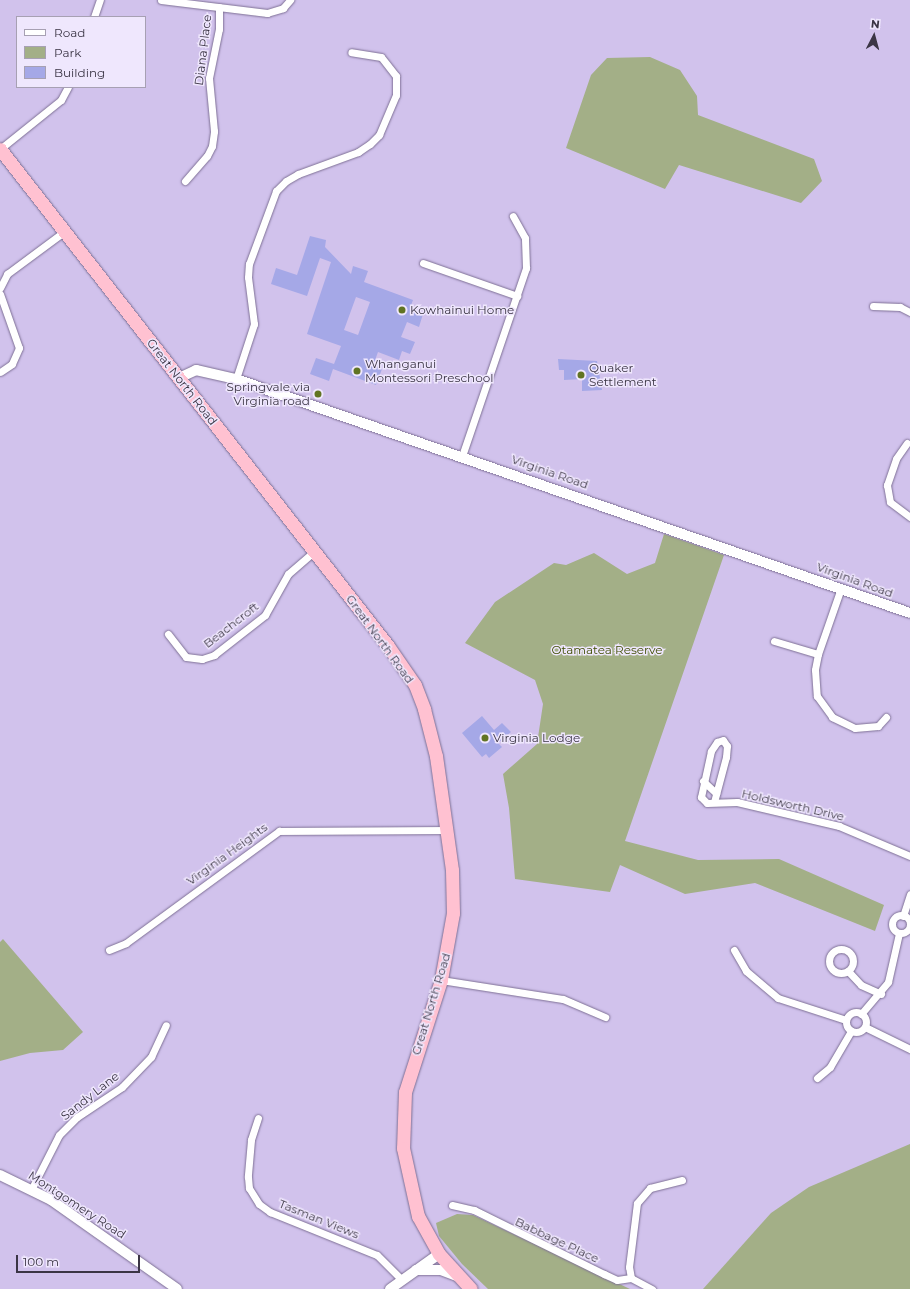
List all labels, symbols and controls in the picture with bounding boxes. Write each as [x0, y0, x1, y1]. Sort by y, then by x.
street label: Diana Place [192, 14, 214, 86]
legend [16, 16, 146, 88]
north arrow [854, 16, 894, 56]
text: N [870, 17, 880, 31]
text: Road [54, 25, 85, 40]
text: Park [54, 45, 81, 60]
text: Building [54, 65, 105, 80]
place label: Kowhainui Home [410, 303, 514, 317]
marker: Kowhainui Home [397, 305, 407, 315]
street label: Great North Road [144, 336, 220, 428]
place label: Whanganui Montessori Preschool [365, 357, 493, 385]
place label: Quaker Settlement [589, 361, 657, 389]
marker: Whanganui Montessori Preschool [352, 366, 362, 376]
marker: Quaker Settlement [576, 370, 586, 380]
place label: Springvale via Virginia road [226, 380, 310, 408]
marker: Springvale via Virginia road [313, 389, 323, 399]
street label: Virginia Road [510, 452, 590, 492]
street label: Virginia Road [815, 559, 895, 601]
street label: Great North Road [343, 592, 417, 686]
street label: Beachcroft [201, 599, 261, 651]
park label: Otamatea Reserve [551, 643, 663, 657]
place label: Virginia Lodge [493, 731, 580, 745]
marker: Virginia Lodge [480, 733, 490, 743]
street label: Holdsworth Drive [740, 786, 846, 824]
street label: Virginia Heights [184, 820, 270, 888]
street label: Great North Road [409, 951, 453, 1057]
street label: Sandy Lane [58, 1069, 122, 1123]
street label: Montgomery Road [26, 1168, 128, 1242]
street label: Tasman Views [277, 1196, 361, 1242]
street label: Babbage Place [513, 1214, 601, 1266]
scale bar [18, 1247, 142, 1273]
text: 100 m [23, 1254, 59, 1269]

